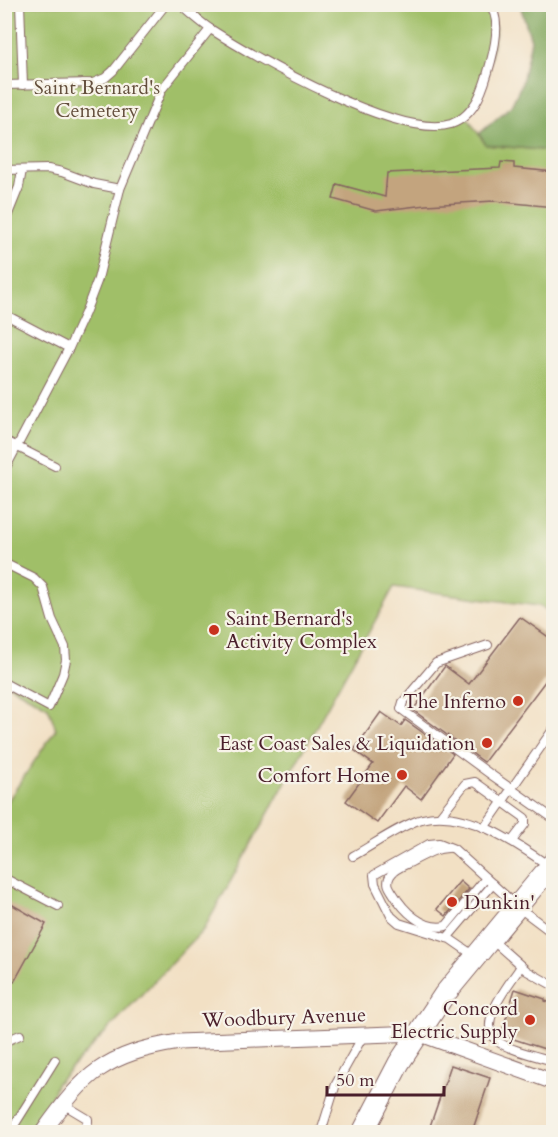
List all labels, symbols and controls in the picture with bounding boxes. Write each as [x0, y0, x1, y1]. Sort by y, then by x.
park label: Saint Bernard's Cemetery [34, 74, 160, 124]
place label: Saint Bernard's Activity Complex [226, 605, 377, 655]
marker: Saint Bernard's Activity Complex [207, 623, 221, 637]
place label: The Inferno [403, 688, 506, 715]
marker: The Inferno [511, 694, 525, 708]
place label: East Coast Sales & Liquidation [219, 730, 476, 757]
marker: East Coast Sales & Liquidation [480, 736, 494, 750]
place label: Comfort Home [258, 762, 390, 789]
marker: Comfort Home [395, 768, 409, 782]
place label: Dunkin' [464, 889, 535, 916]
marker: Dunkin' [445, 895, 459, 909]
place label: Concord Electric Supply [391, 995, 518, 1045]
street label: Woodbury Avenue [201, 1001, 367, 1034]
marker: Concord Electric Supply [523, 1013, 537, 1027]
scale bar [327, 1059, 444, 1097]
text: 50 m [336, 1068, 375, 1093]

